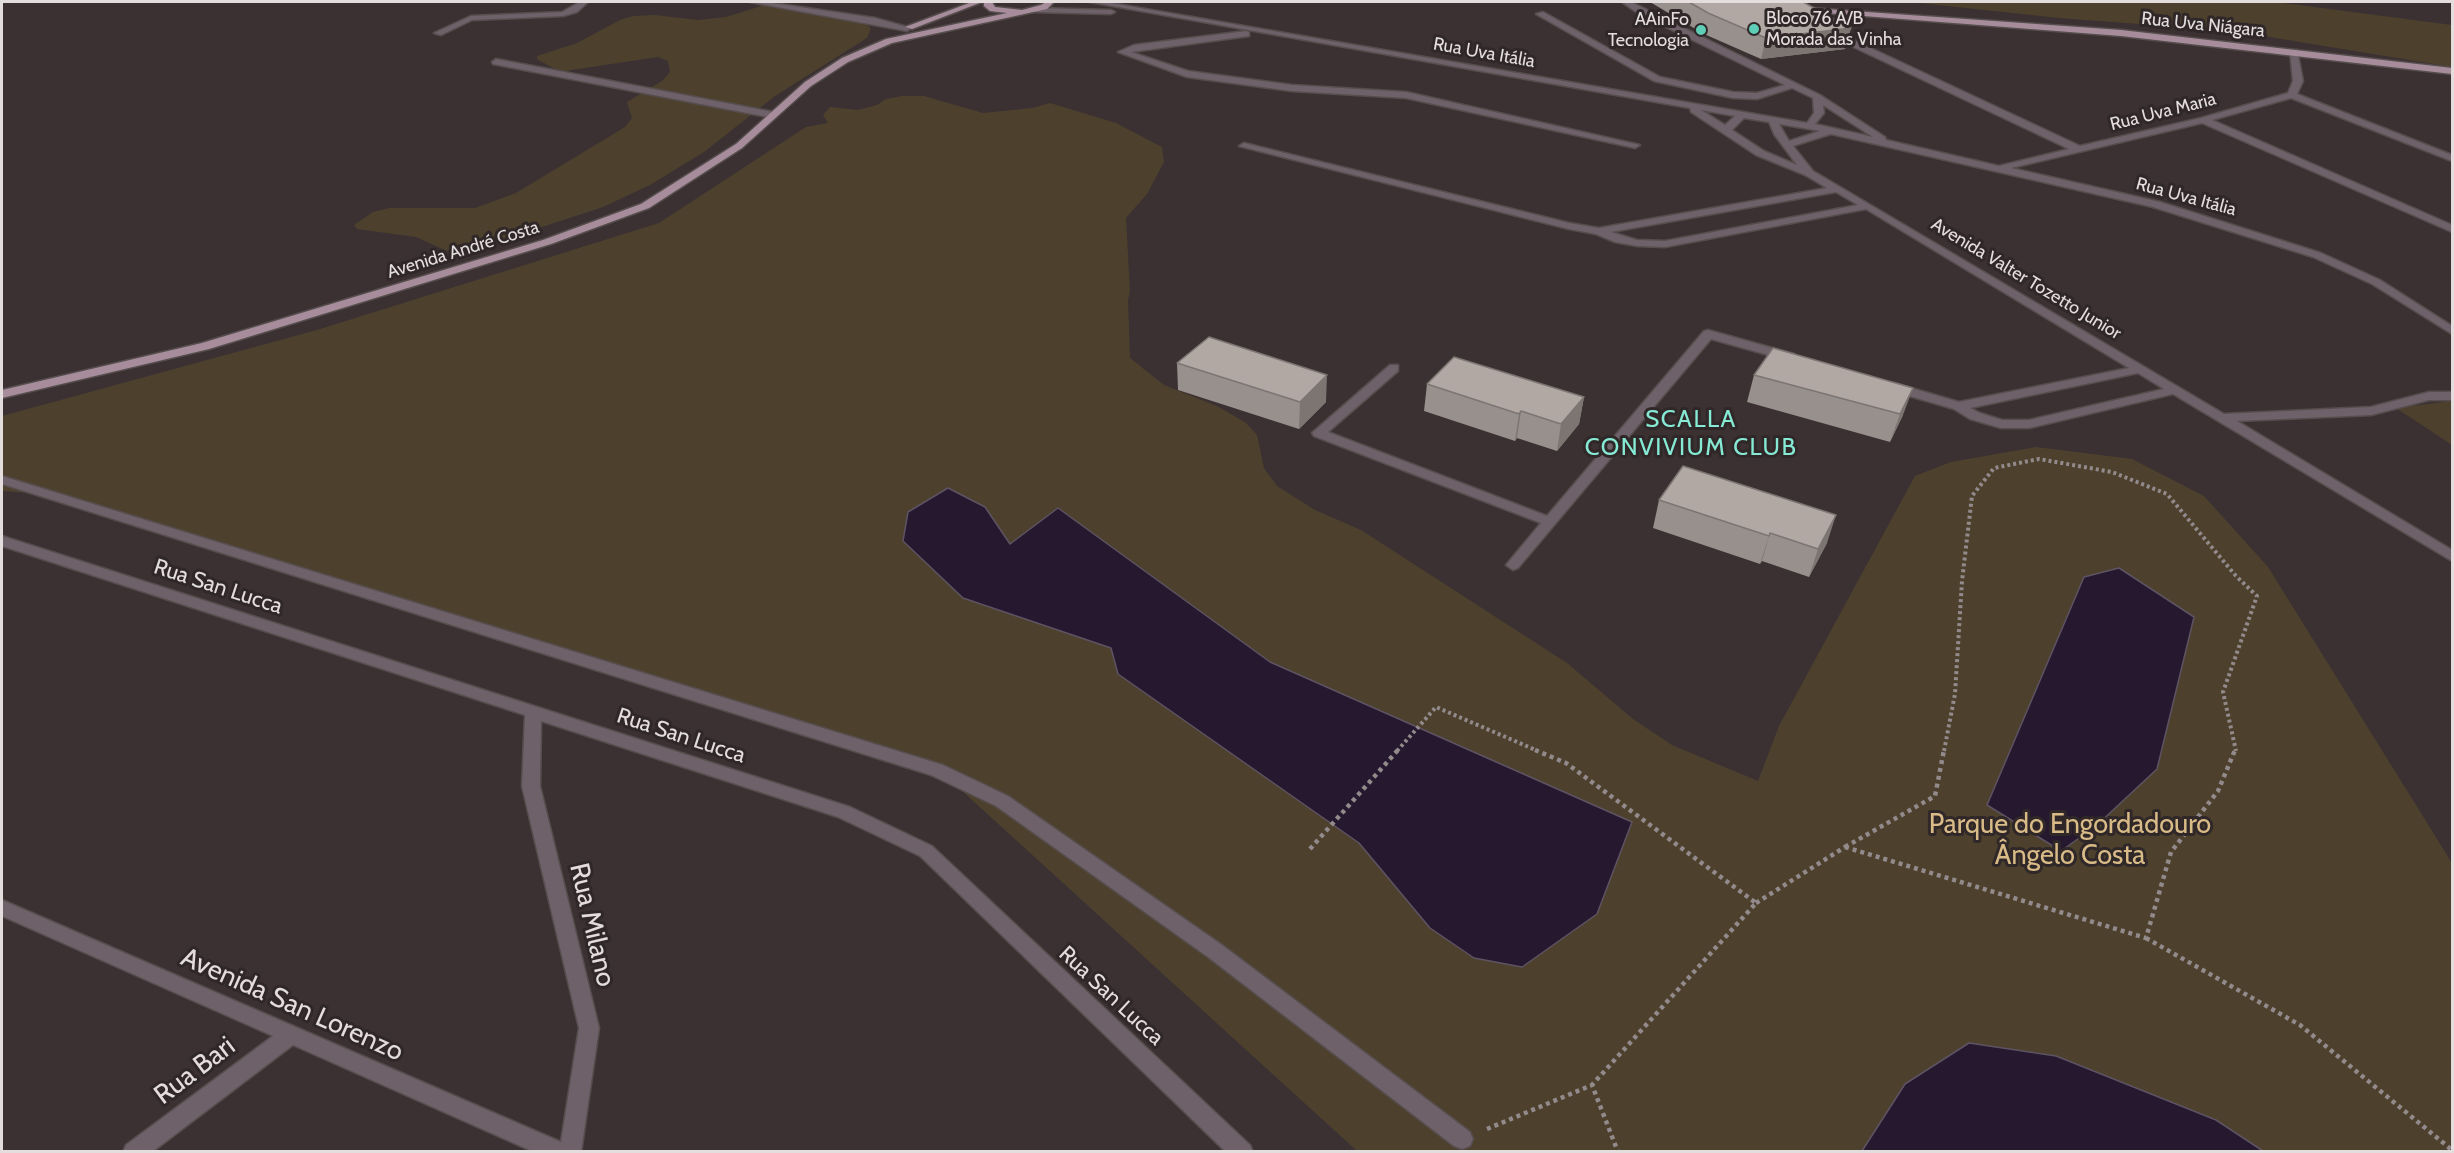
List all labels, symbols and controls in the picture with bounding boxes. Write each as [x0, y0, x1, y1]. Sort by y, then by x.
place label: Bloco 76 A/B Morada das Vinha [1766, 8, 1901, 50]
street label: Rua Uva Niágara [2140, 8, 2266, 42]
place label: AAinFo Tecnologia [1608, 9, 1689, 52]
marker: Bloco 76 A/B Morada das Vinha [1747, 22, 1761, 36]
marker: AAinFo Tecnologia [1694, 23, 1708, 37]
street label: Rua Uva Itália [1431, 33, 1537, 73]
street label: Rua Uva Maria [2108, 88, 2218, 136]
street label: Rua Uva Itália [2133, 173, 2239, 221]
street label: Avenida Valter Tozetto Junior [1927, 214, 2125, 344]
street label: Avenida André Costa [384, 217, 542, 283]
district label: SCALLA CONVIVIUM CLUB [1585, 406, 1797, 462]
street label: Rua San Lucca [150, 554, 286, 620]
street label: Rua San Lucca [613, 703, 749, 769]
park label: Parque do Engordadouro Ângelo Costa [1929, 809, 2211, 872]
street label: Rua Milano [562, 860, 622, 990]
street label: Avenida San Lorenzo [176, 941, 408, 1069]
street label: Rua San Lucca [1053, 941, 1169, 1051]
street label: Rua Bari [148, 1030, 242, 1112]

